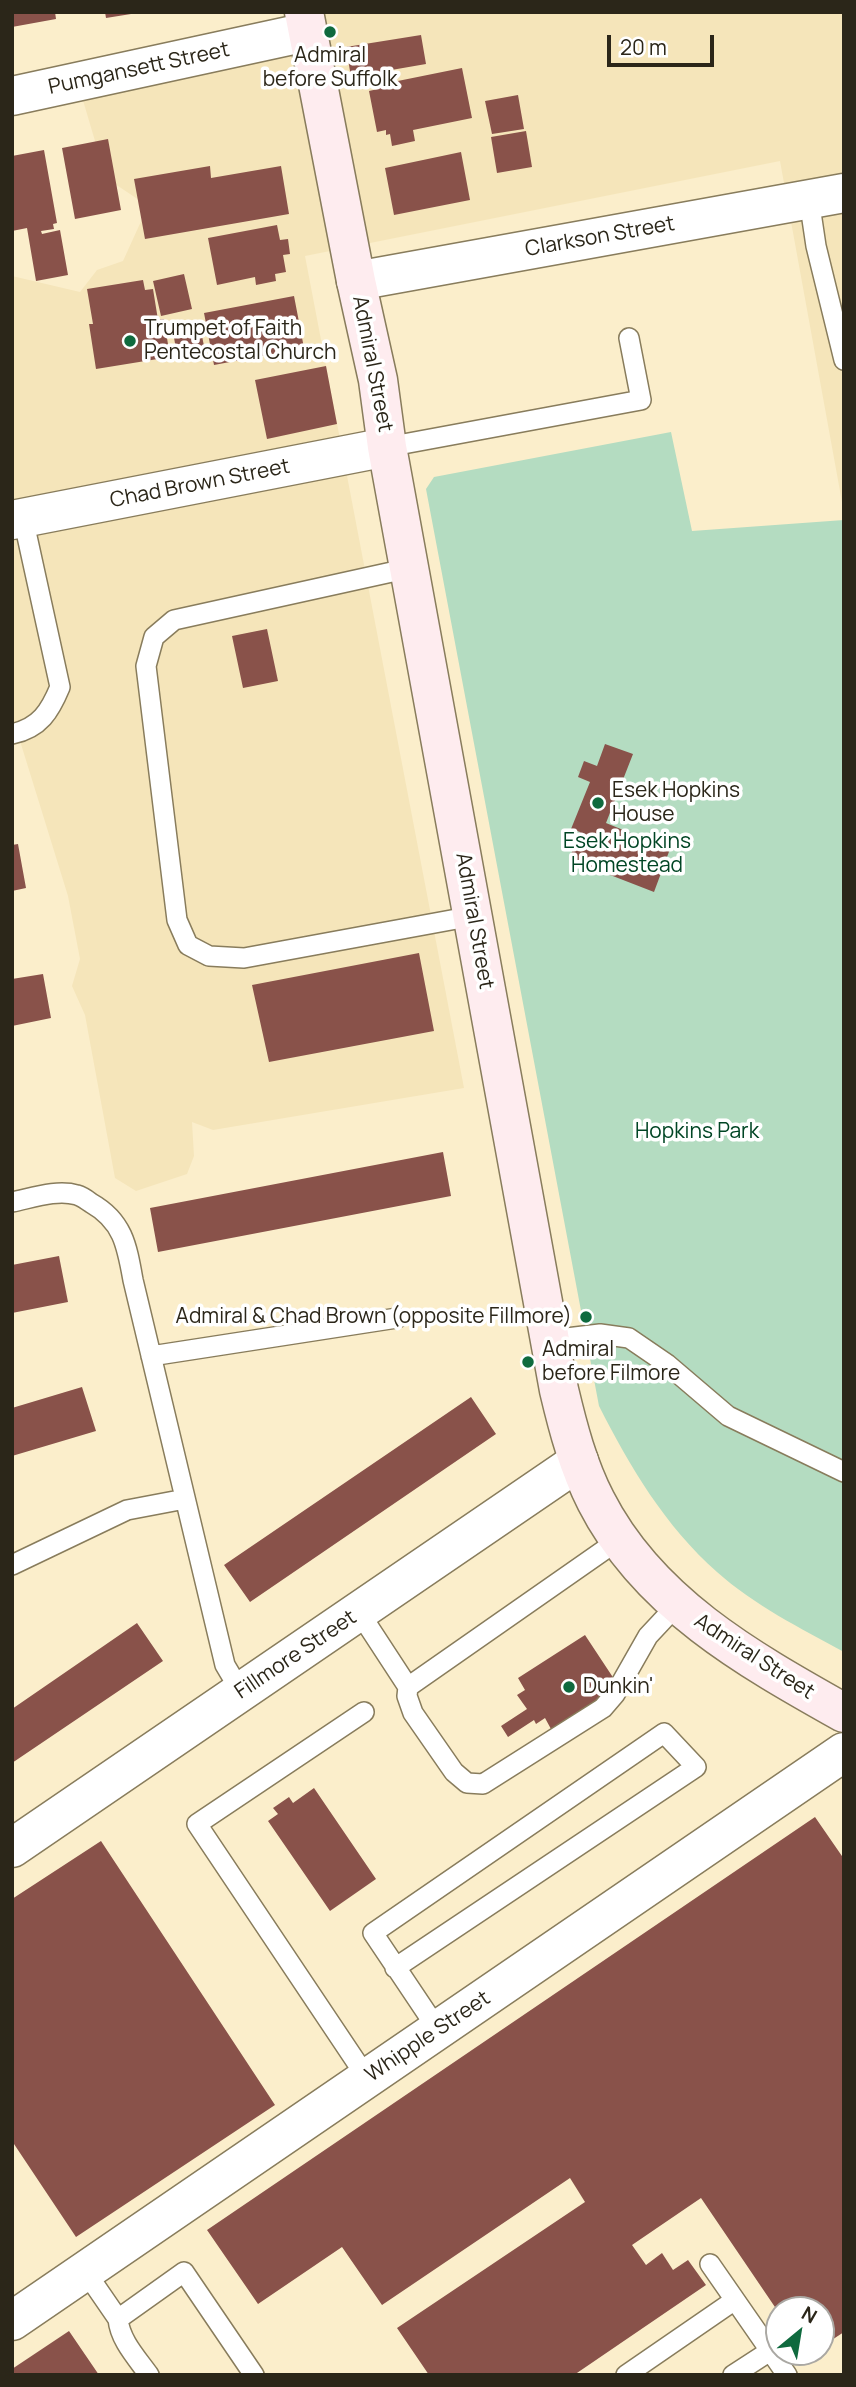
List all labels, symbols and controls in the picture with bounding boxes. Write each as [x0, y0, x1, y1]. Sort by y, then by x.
scale bar [611, 21, 718, 65]
marker: Admiral before Suffolk [322, 24, 338, 40]
text: 20 m [620, 33, 667, 61]
street label: Pumgansett Street [46, 38, 232, 100]
place label: Admiral before Suffolk [263, 43, 397, 93]
street label: Clarkson Street [523, 211, 677, 263]
street label: Admiral Street [346, 294, 398, 434]
place label: Trumpet of Faith Pentecostal Church [144, 316, 337, 366]
marker: Trumpet of Faith Pentecostal Church [122, 333, 138, 349]
street label: Chad Brown Street [108, 454, 292, 514]
place label: Esek Hopkins House [612, 778, 740, 828]
marker: Esek Hopkins House [590, 795, 606, 811]
park label: Esek Hopkins Homestead [563, 829, 691, 879]
street label: Admiral Street [450, 851, 498, 991]
park label: Hopkins Park [635, 1119, 759, 1145]
place label: Admiral & Chad Brown (opposite Fillmore) [176, 1304, 572, 1330]
marker: Admiral & Chad Brown (opposite Fillmore) [578, 1309, 594, 1325]
place label: Admiral before Filmore [542, 1337, 680, 1387]
marker: Admiral before Filmore [520, 1354, 536, 1370]
street label: Fillmore Street [231, 1605, 361, 1705]
street label: Admiral Street [689, 1609, 819, 1705]
place label: Dunkin' [583, 1674, 653, 1700]
marker: Dunkin' [561, 1679, 577, 1695]
street label: Whipple Street [361, 1986, 495, 2088]
north arrow [765, 2296, 835, 2366]
text: N [797, 2300, 822, 2329]

